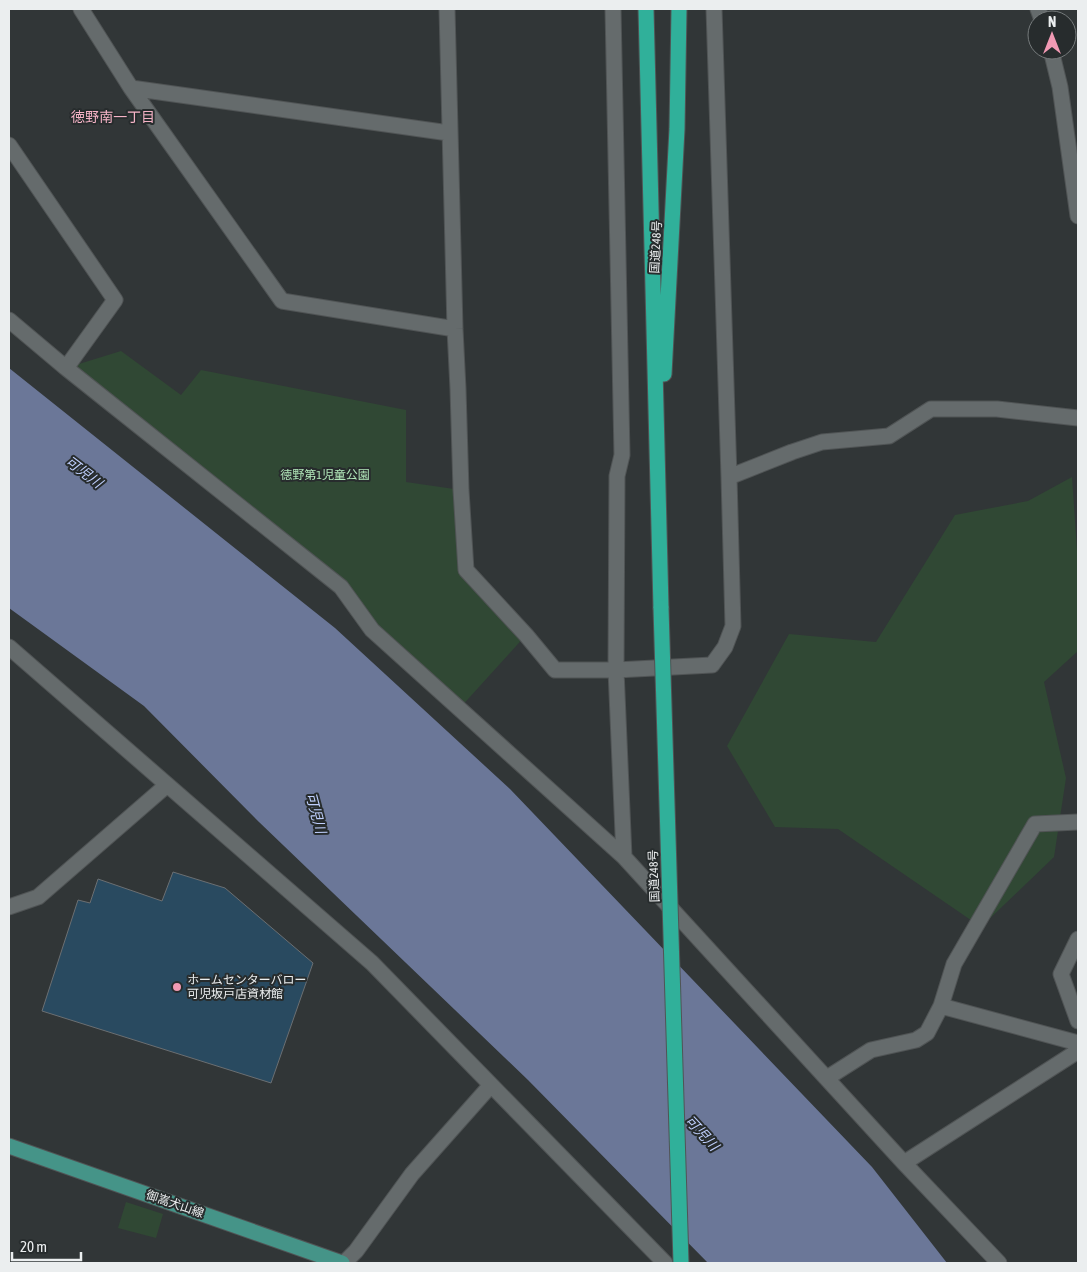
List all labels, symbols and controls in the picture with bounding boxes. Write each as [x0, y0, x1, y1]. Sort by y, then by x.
north arrow [1027, 10, 1077, 60]
text: N [1048, 14, 1056, 30]
district label: 徳野南一丁目 [71, 109, 155, 125]
street label: 国道248号 [648, 220, 664, 274]
water label: 可児川 [62, 453, 107, 492]
park label: 徳野第1児童公園 [280, 468, 370, 482]
water label: 可児川 [303, 791, 330, 837]
street label: 国道248号 [646, 849, 662, 903]
place label: ホームセンターバロー 可児坂戸店資材館 [187, 973, 307, 1001]
marker: ホームセンターバロー 可児坂戸店資材館 [171, 981, 183, 993]
water label: 可児川 [682, 1112, 724, 1155]
street label: 御嵩犬山線 [144, 1188, 206, 1220]
scale bar [12, 1230, 81, 1262]
text: 20 m [20, 1238, 47, 1255]

